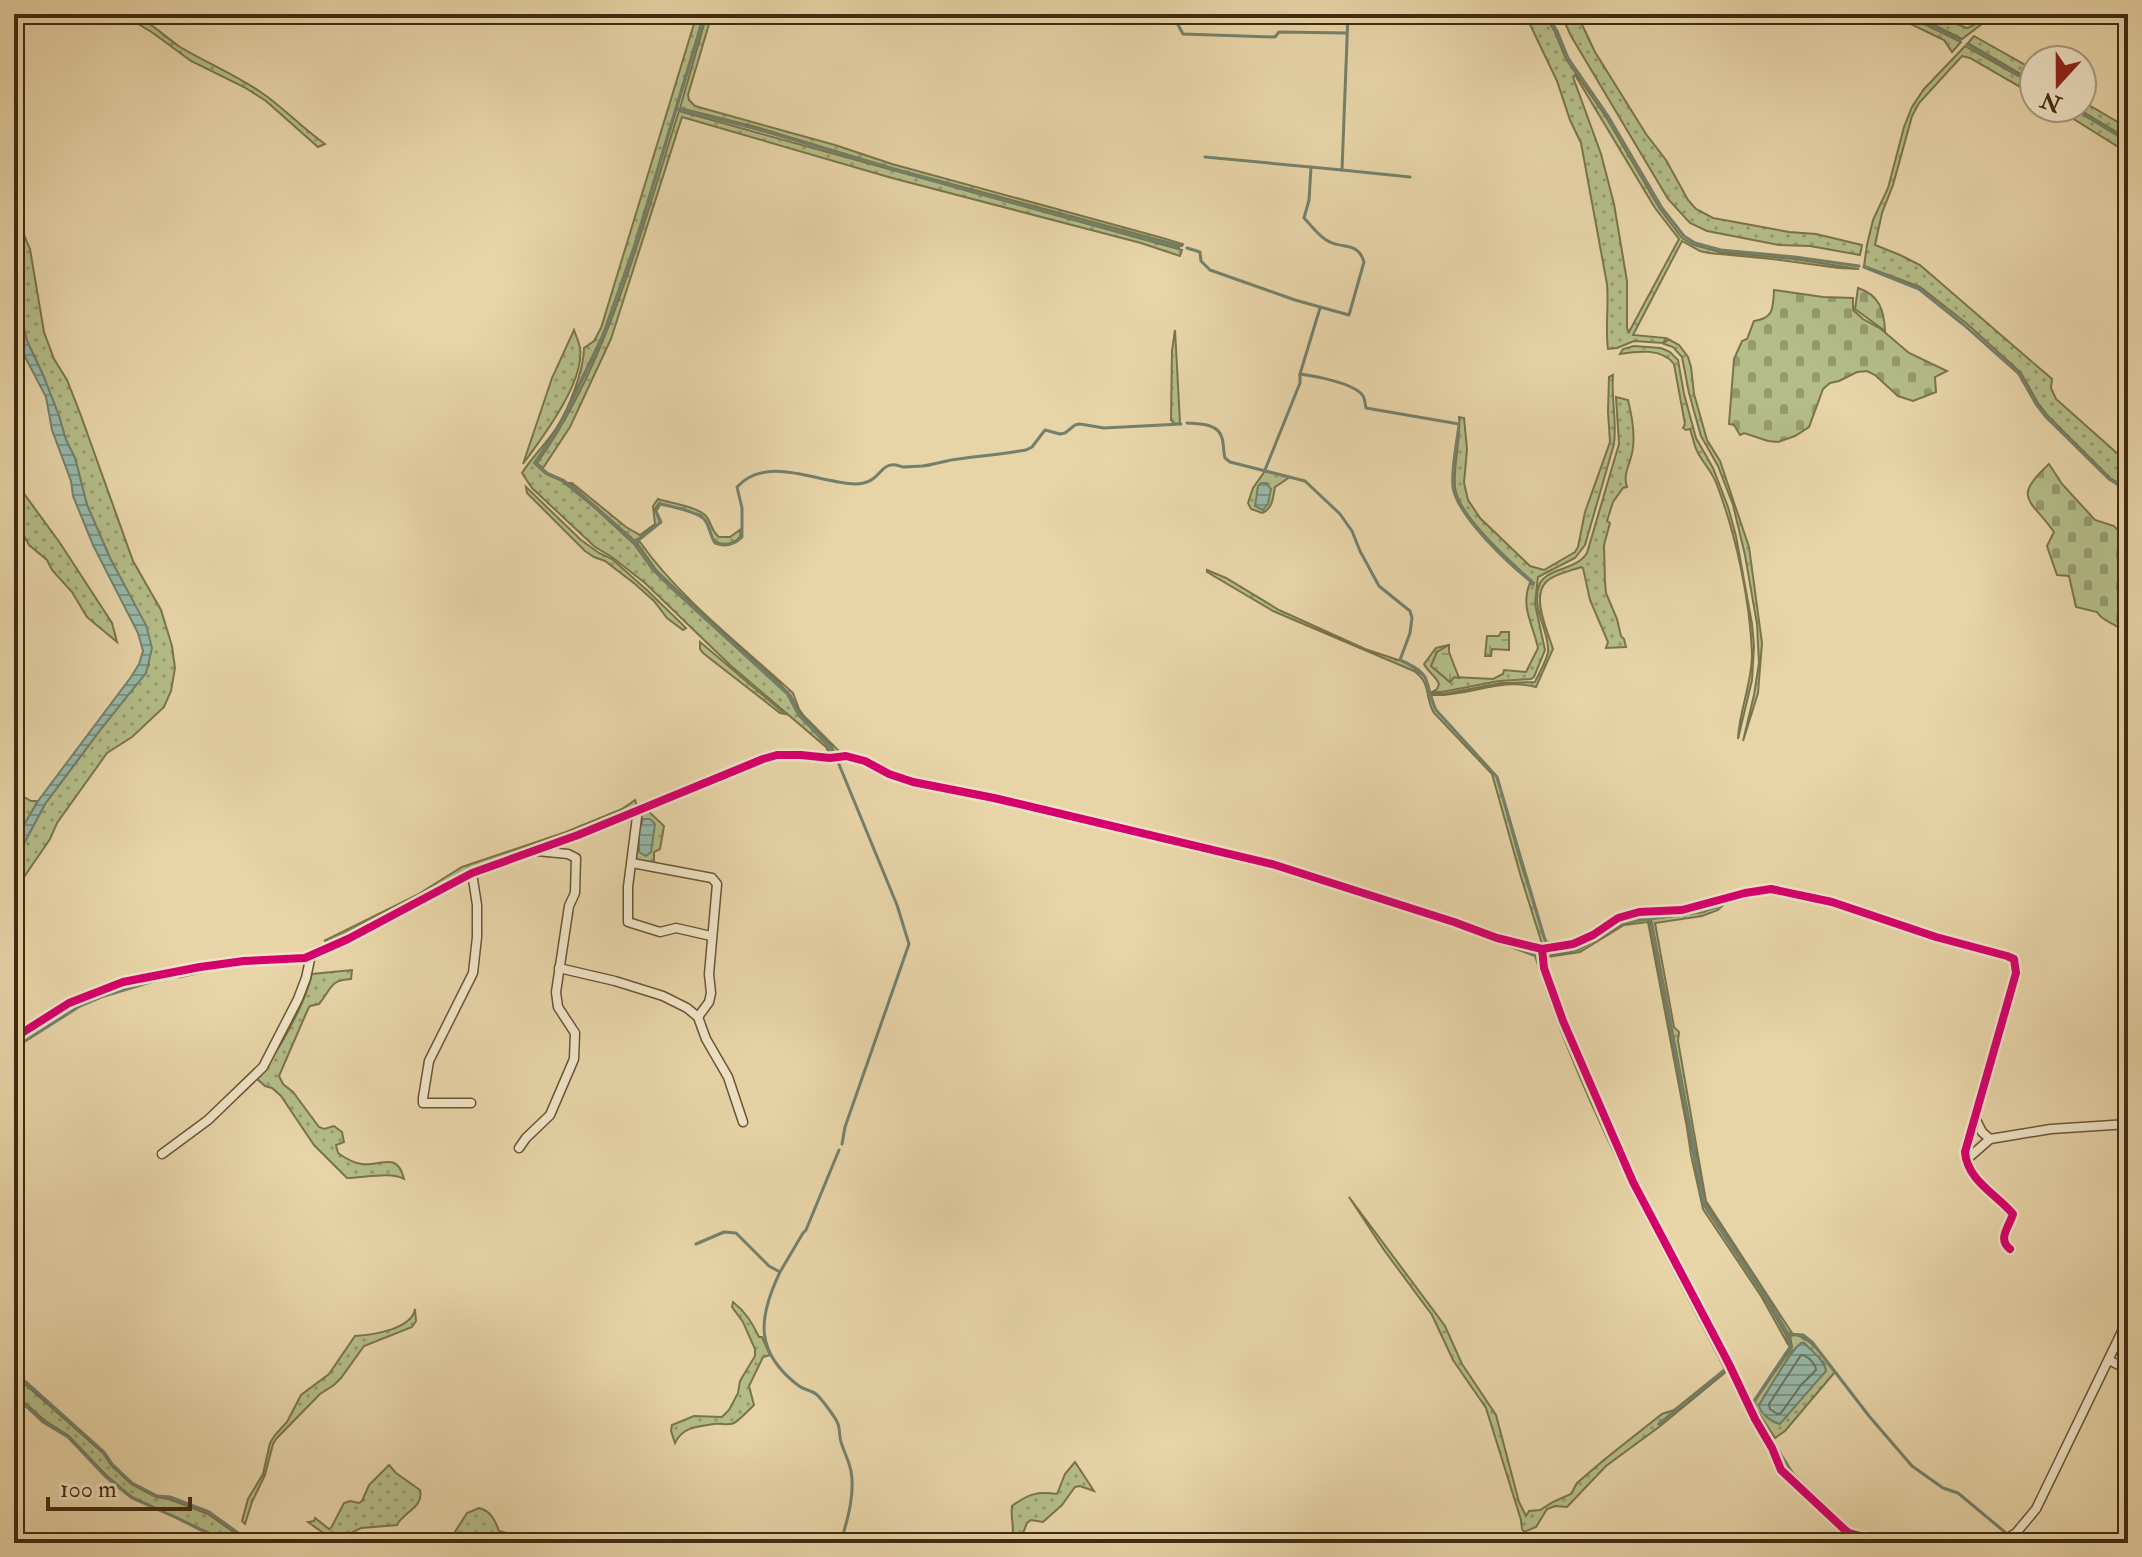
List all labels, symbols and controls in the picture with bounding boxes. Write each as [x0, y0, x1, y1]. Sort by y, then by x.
north arrow [2018, 44, 2098, 124]
text: N [2037, 85, 2066, 119]
scale bar [48, 1461, 190, 1511]
text: 100 m [60, 1474, 117, 1505]

